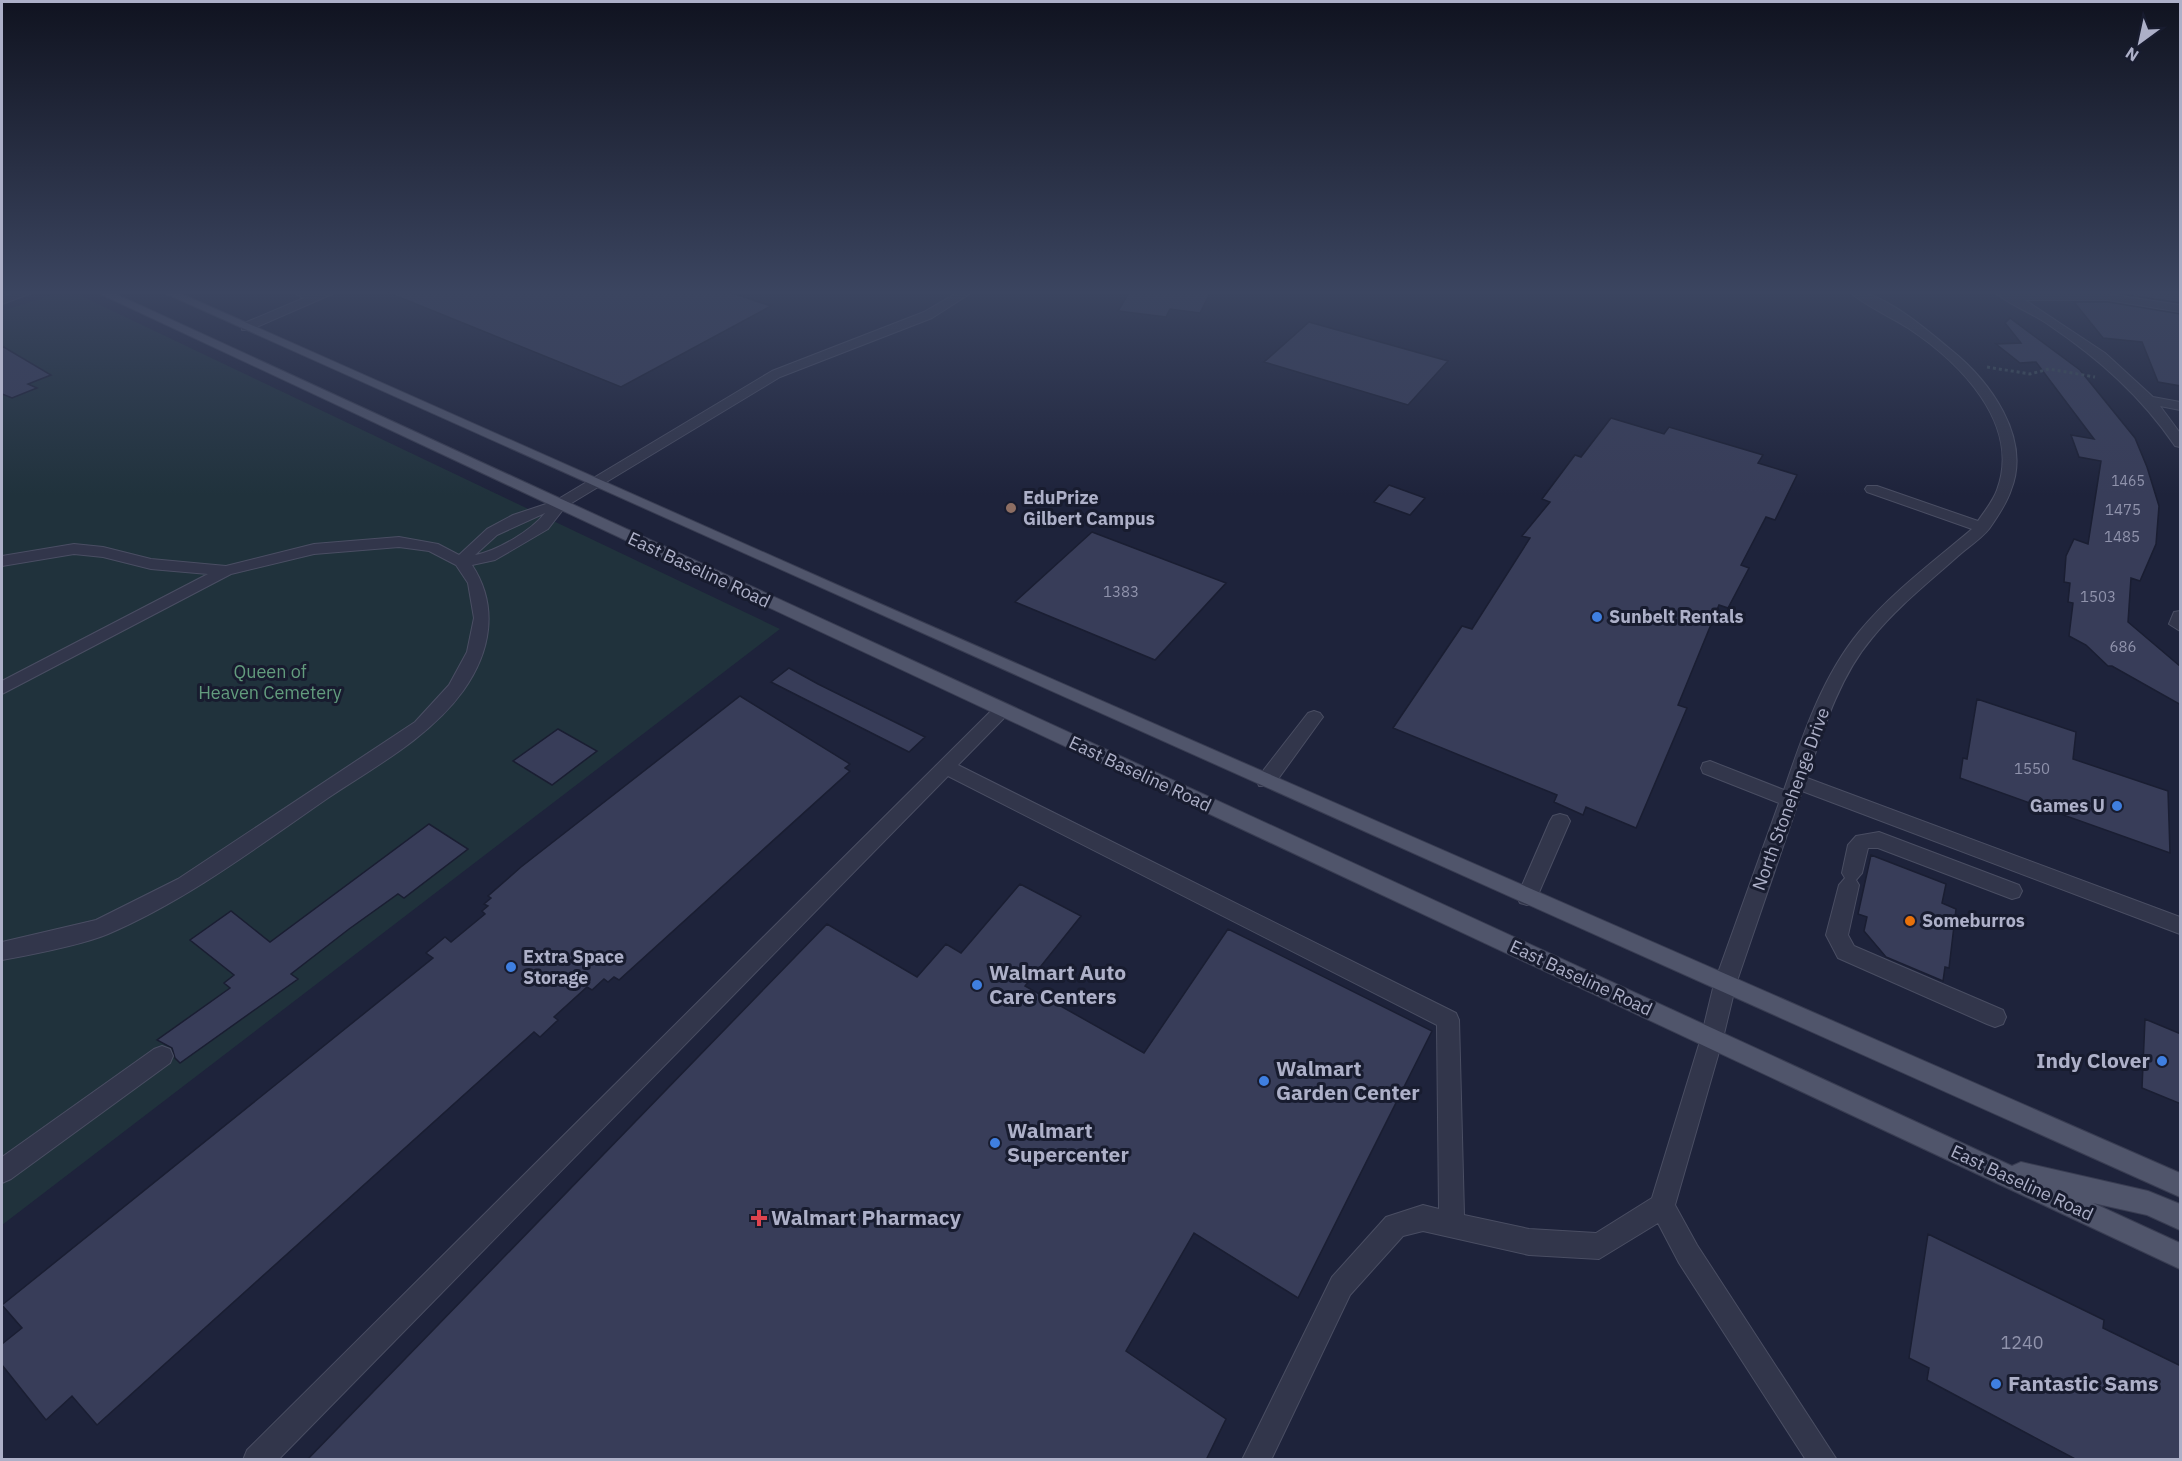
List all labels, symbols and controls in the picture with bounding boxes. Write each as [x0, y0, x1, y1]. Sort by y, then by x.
north arrow [2110, 12, 2170, 72]
text: N [2122, 43, 2142, 66]
house number: 1465 [2111, 472, 2145, 490]
place label: EduPrize Gilbert Campus [1023, 486, 1155, 530]
house number: 1475 [2105, 500, 2141, 519]
marker: EduPrize Gilbert Campus [1004, 501, 1018, 515]
street label: East Baseline Road [624, 526, 774, 613]
house number: 1485 [2104, 527, 2140, 546]
house number: 1383 [1103, 582, 1139, 601]
house number: 1503 [2080, 587, 2116, 606]
place label: Sunbelt Rentals [1609, 605, 1744, 628]
marker: Sunbelt Rentals [1590, 610, 1604, 624]
house number: 686 [2109, 637, 2137, 656]
park label: Queen of Heaven Cemetery [198, 660, 342, 704]
street label: North Stonehenge Drive [1747, 704, 1834, 893]
street label: East Baseline Road [1065, 730, 1215, 817]
house number: 1550 [2014, 759, 2050, 778]
place label: Games U [2030, 794, 2105, 817]
marker: Games U [2110, 799, 2124, 813]
place label: Someburros [1922, 909, 2025, 932]
marker: Someburros [1903, 914, 1917, 928]
street label: East Baseline Road [1506, 934, 1656, 1021]
place label: Extra Space Storage [523, 945, 624, 989]
place label: Walmart Auto Care Centers [989, 958, 1126, 1010]
marker: Extra Space Storage [504, 960, 518, 974]
marker: Walmart Auto Care Centers [970, 978, 984, 992]
place label: Indy Clover [2036, 1046, 2151, 1074]
place label: Walmart Garden Center [1276, 1054, 1420, 1106]
marker: Indy Clover [2155, 1054, 2169, 1068]
marker: Walmart Garden Center [1257, 1074, 1271, 1088]
place label: Walmart Supercenter [1007, 1116, 1129, 1168]
marker: Walmart Supercenter [988, 1136, 1002, 1150]
street label: East Baseline Road [1947, 1139, 2097, 1226]
place label: Walmart Pharmacy [771, 1203, 962, 1231]
marker: Walmart Pharmacy [752, 1211, 766, 1225]
house number: 1240 [2000, 1331, 2044, 1354]
place label: Fantastic Sams [2008, 1369, 2159, 1397]
marker: Fantastic Sams [1989, 1377, 2003, 1391]

